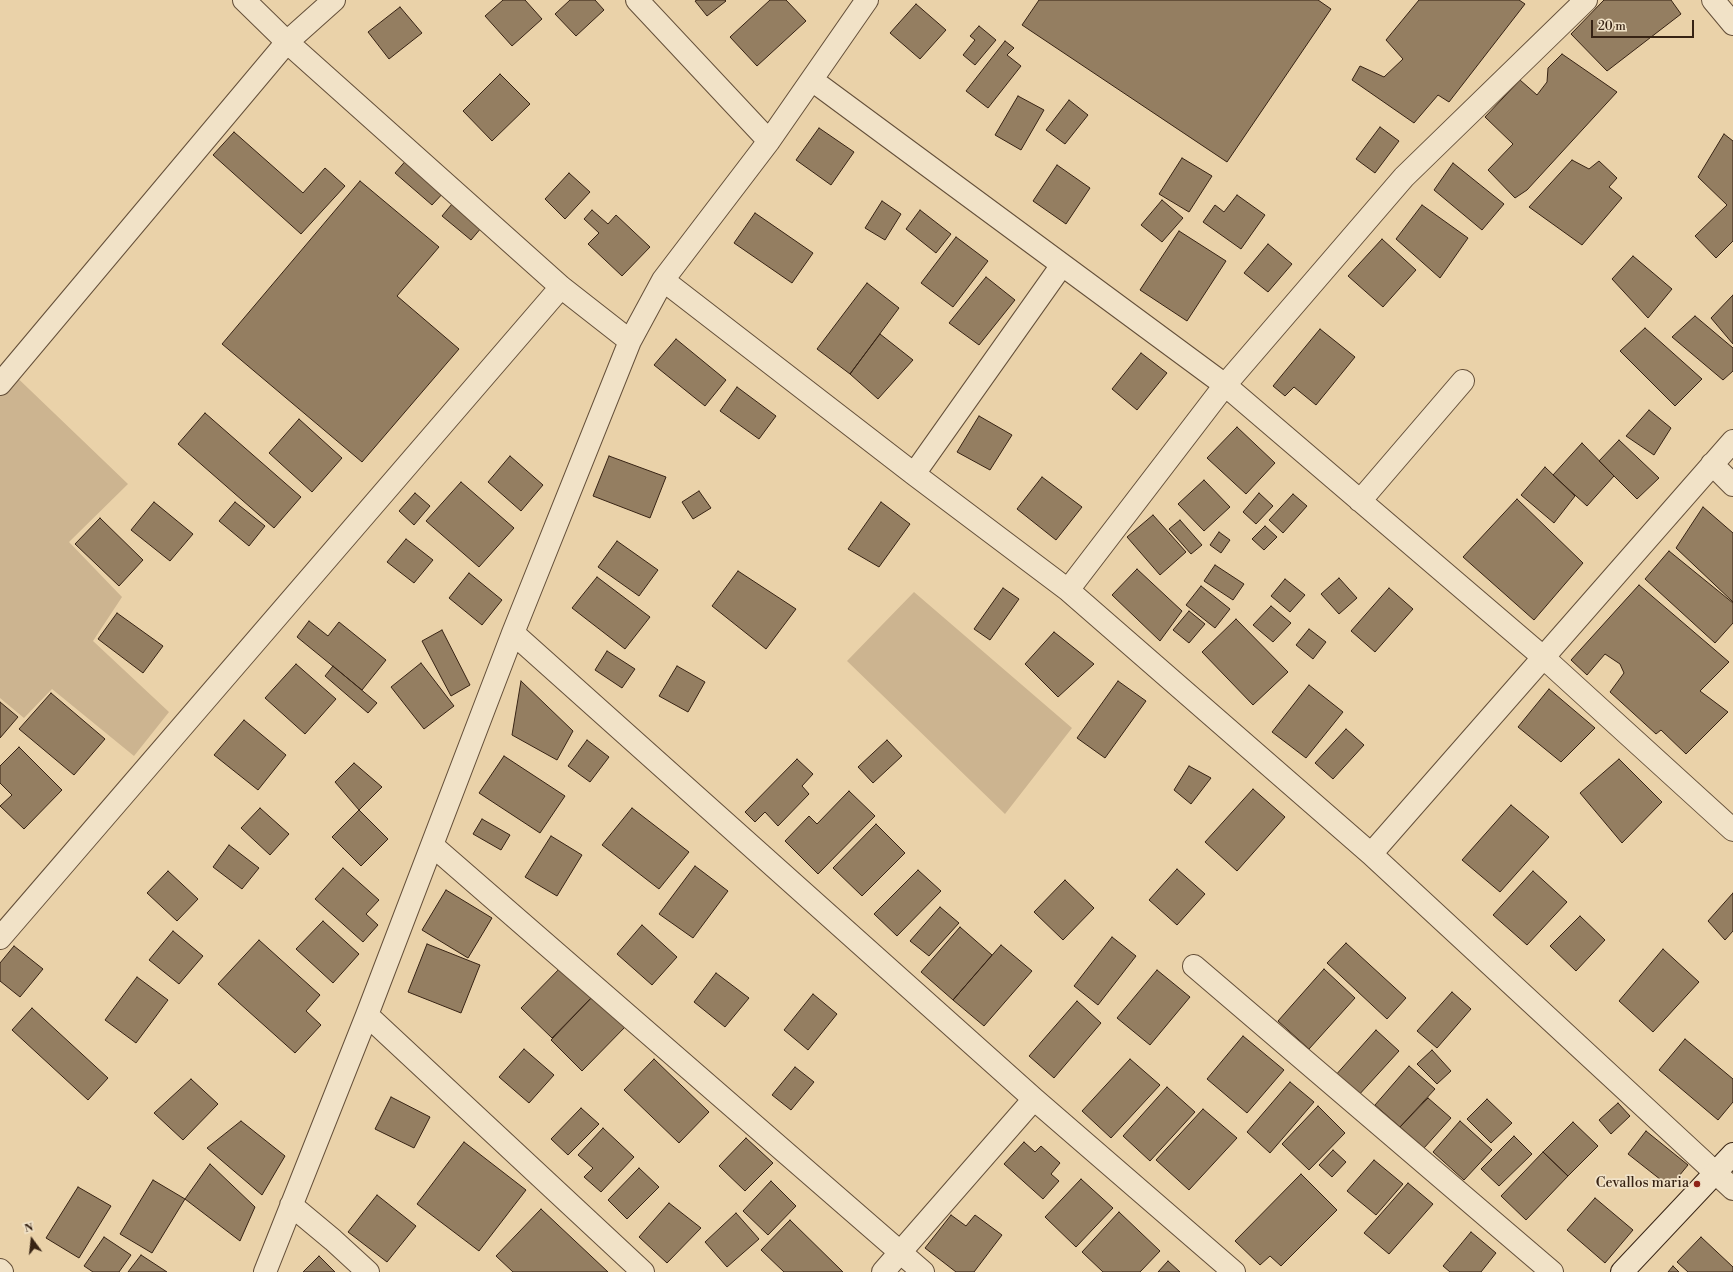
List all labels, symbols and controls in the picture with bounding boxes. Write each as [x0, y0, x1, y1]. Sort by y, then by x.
scale bar [1593, 12, 1696, 38]
text: 20 m [1598, 19, 1626, 34]
place label: Cevallos maria [1596, 1176, 1689, 1192]
marker: Cevallos maria [1692, 1179, 1702, 1189]
north arrow [12, 1220, 52, 1260]
text: N [23, 1221, 35, 1236]

